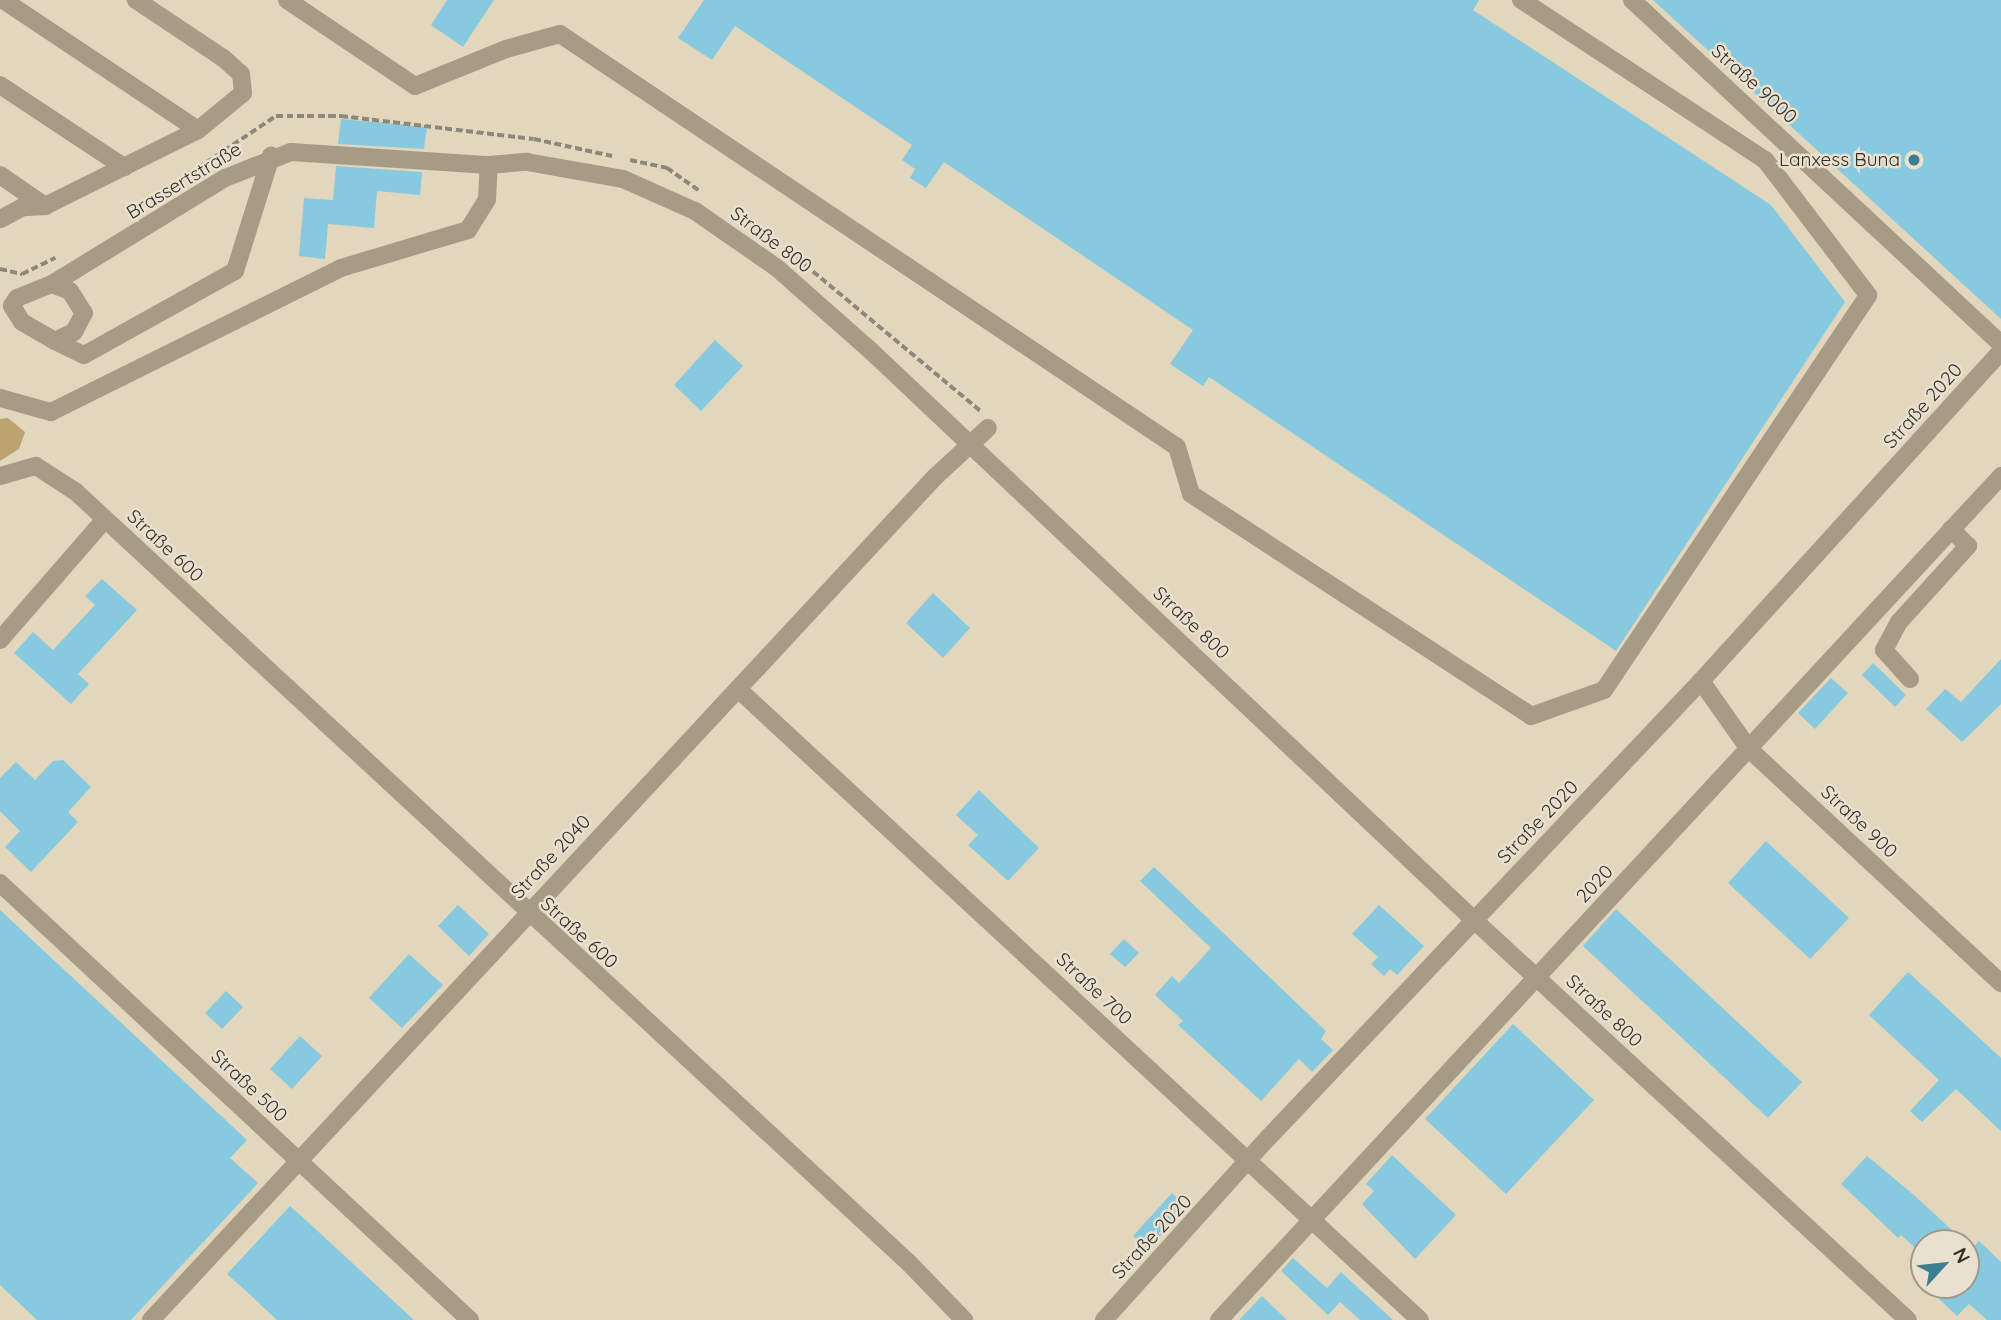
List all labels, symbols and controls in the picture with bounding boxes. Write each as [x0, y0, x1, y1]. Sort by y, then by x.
street label: Straße 9000 [1706, 40, 1802, 128]
street label: Brassertstraße [122, 138, 246, 224]
place label: Lanxess Buna [1779, 149, 1900, 171]
marker: Lanxess Buna [1906, 152, 1922, 168]
street label: Straße 800 [726, 202, 816, 278]
street label: Straße 2020 [1879, 359, 1967, 453]
street label: Straße 600 [122, 505, 208, 587]
street label: Straße 800 [1148, 582, 1234, 664]
street label: Straße 2020 [1493, 776, 1583, 868]
street label: Straße 900 [1816, 781, 1902, 863]
street label: Straße 2040 [506, 810, 596, 904]
street label: 2020 [1572, 860, 1618, 908]
street label: Straße 600 [536, 892, 622, 974]
street label: Straße 700 [1051, 948, 1137, 1030]
street label: Straße 800 [1561, 970, 1647, 1052]
street label: Straße 500 [206, 1045, 292, 1127]
street label: Straße 2020 [1107, 1190, 1197, 1284]
north arrow [1910, 1229, 1980, 1299]
text: N [1948, 1244, 1976, 1267]

